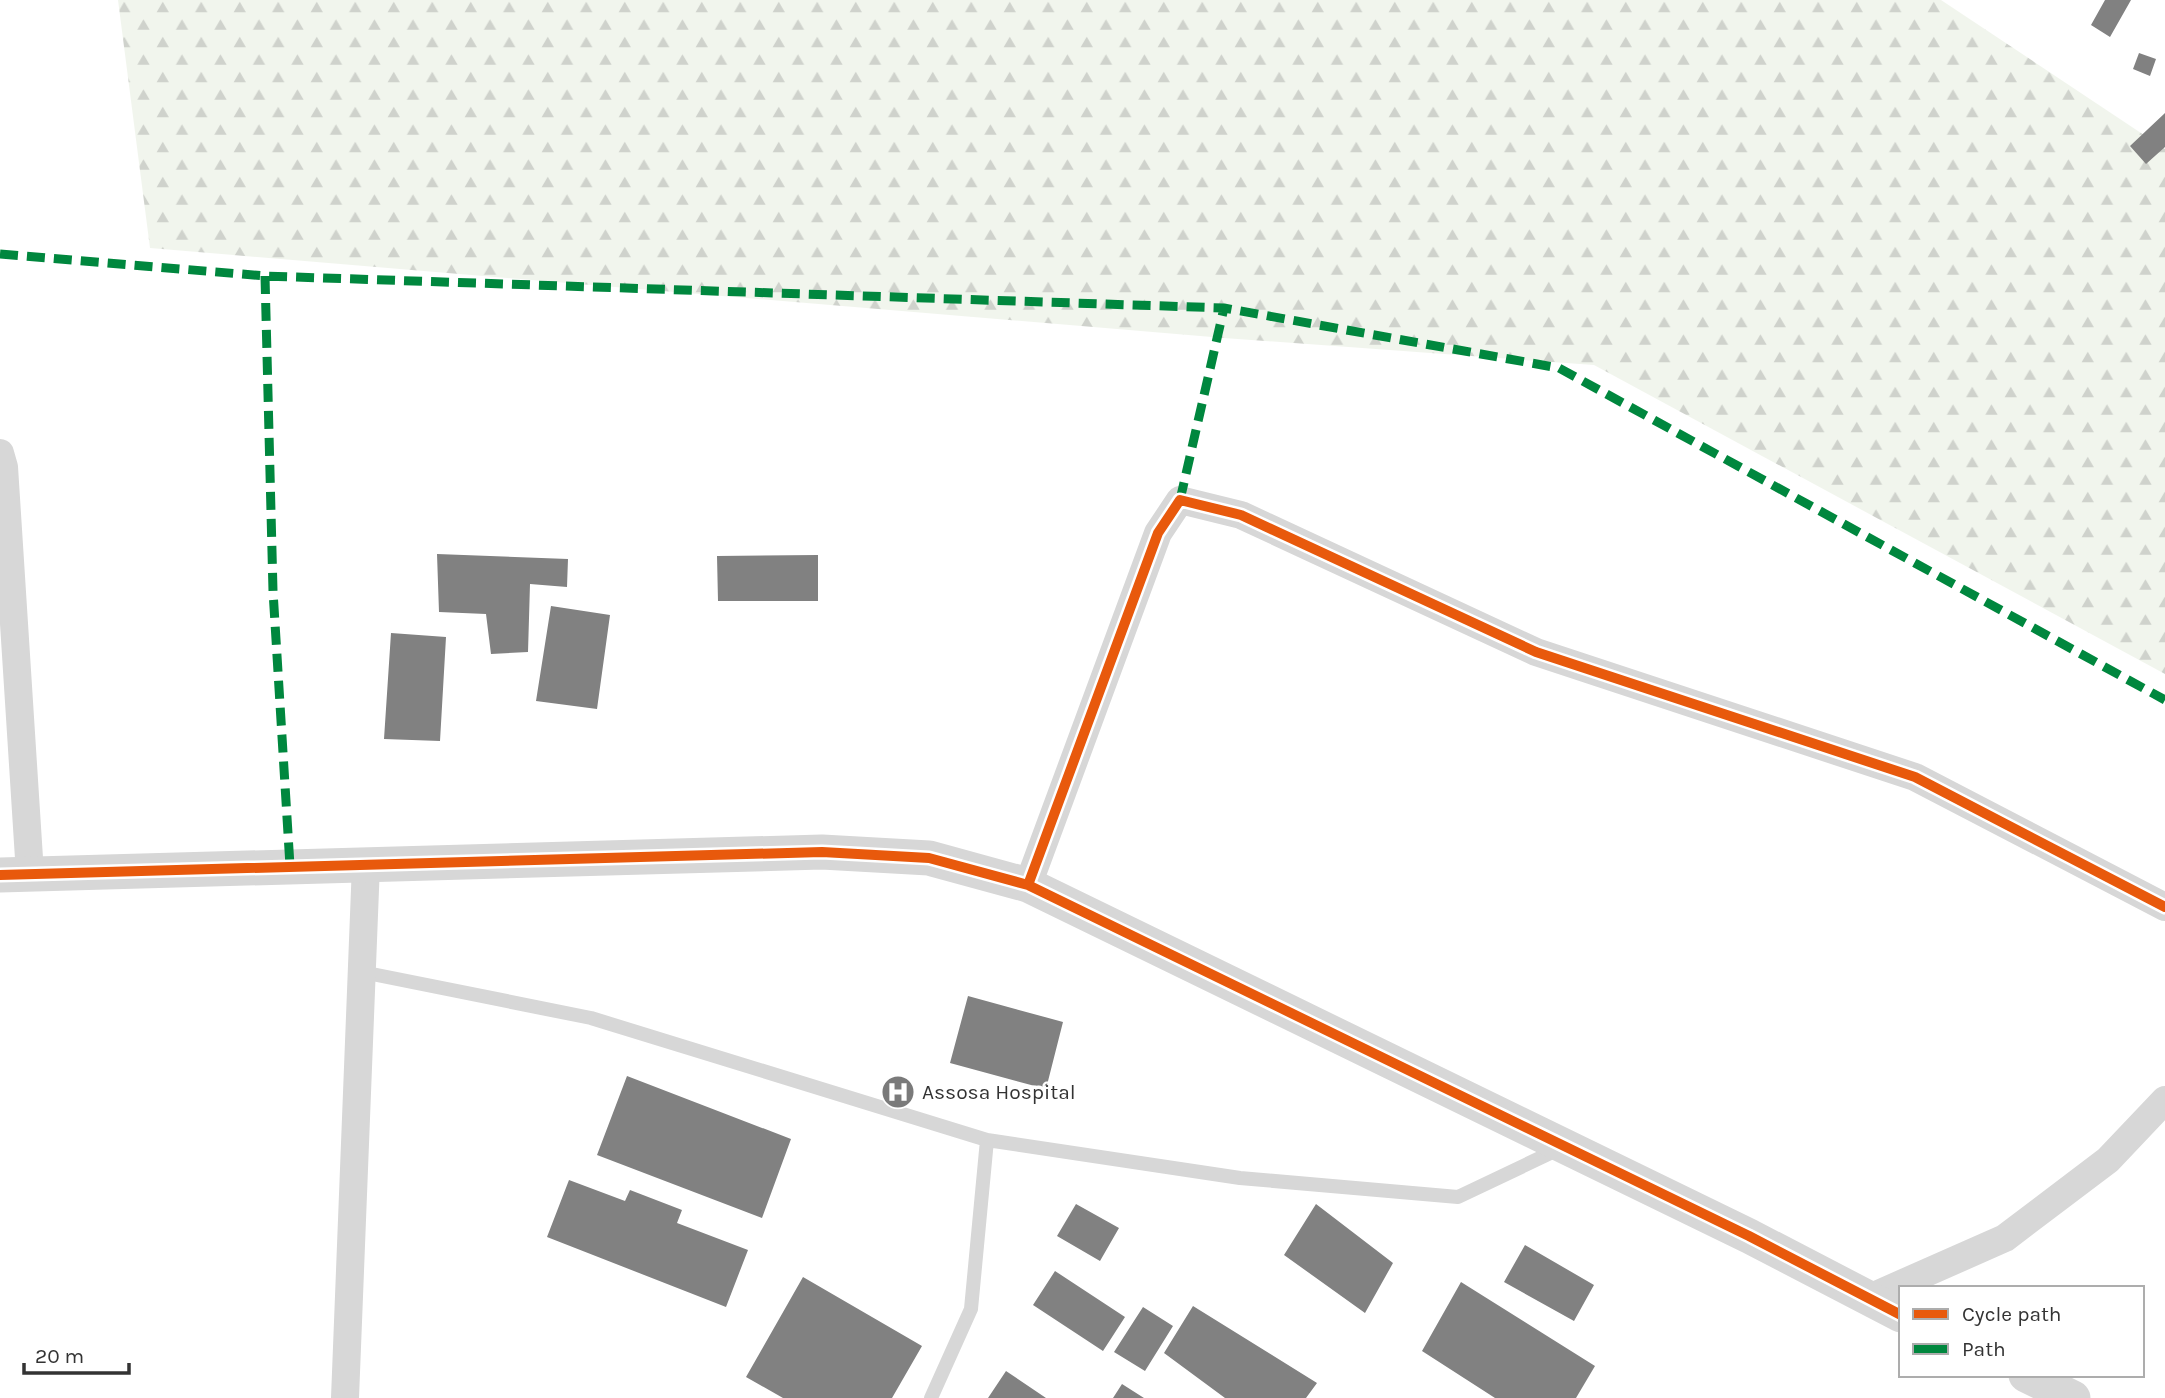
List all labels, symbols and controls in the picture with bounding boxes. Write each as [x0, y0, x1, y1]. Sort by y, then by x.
hospital icon: Assosa Hospital [879, 1073, 917, 1111]
place label: Assosa Hospital [922, 1080, 1076, 1104]
legend [1899, 1286, 2144, 1377]
text: Cycle path [1962, 1302, 2062, 1326]
scale bar [24, 1332, 130, 1376]
text: Path [1962, 1337, 2006, 1361]
text: 20 m [35, 1344, 84, 1368]

